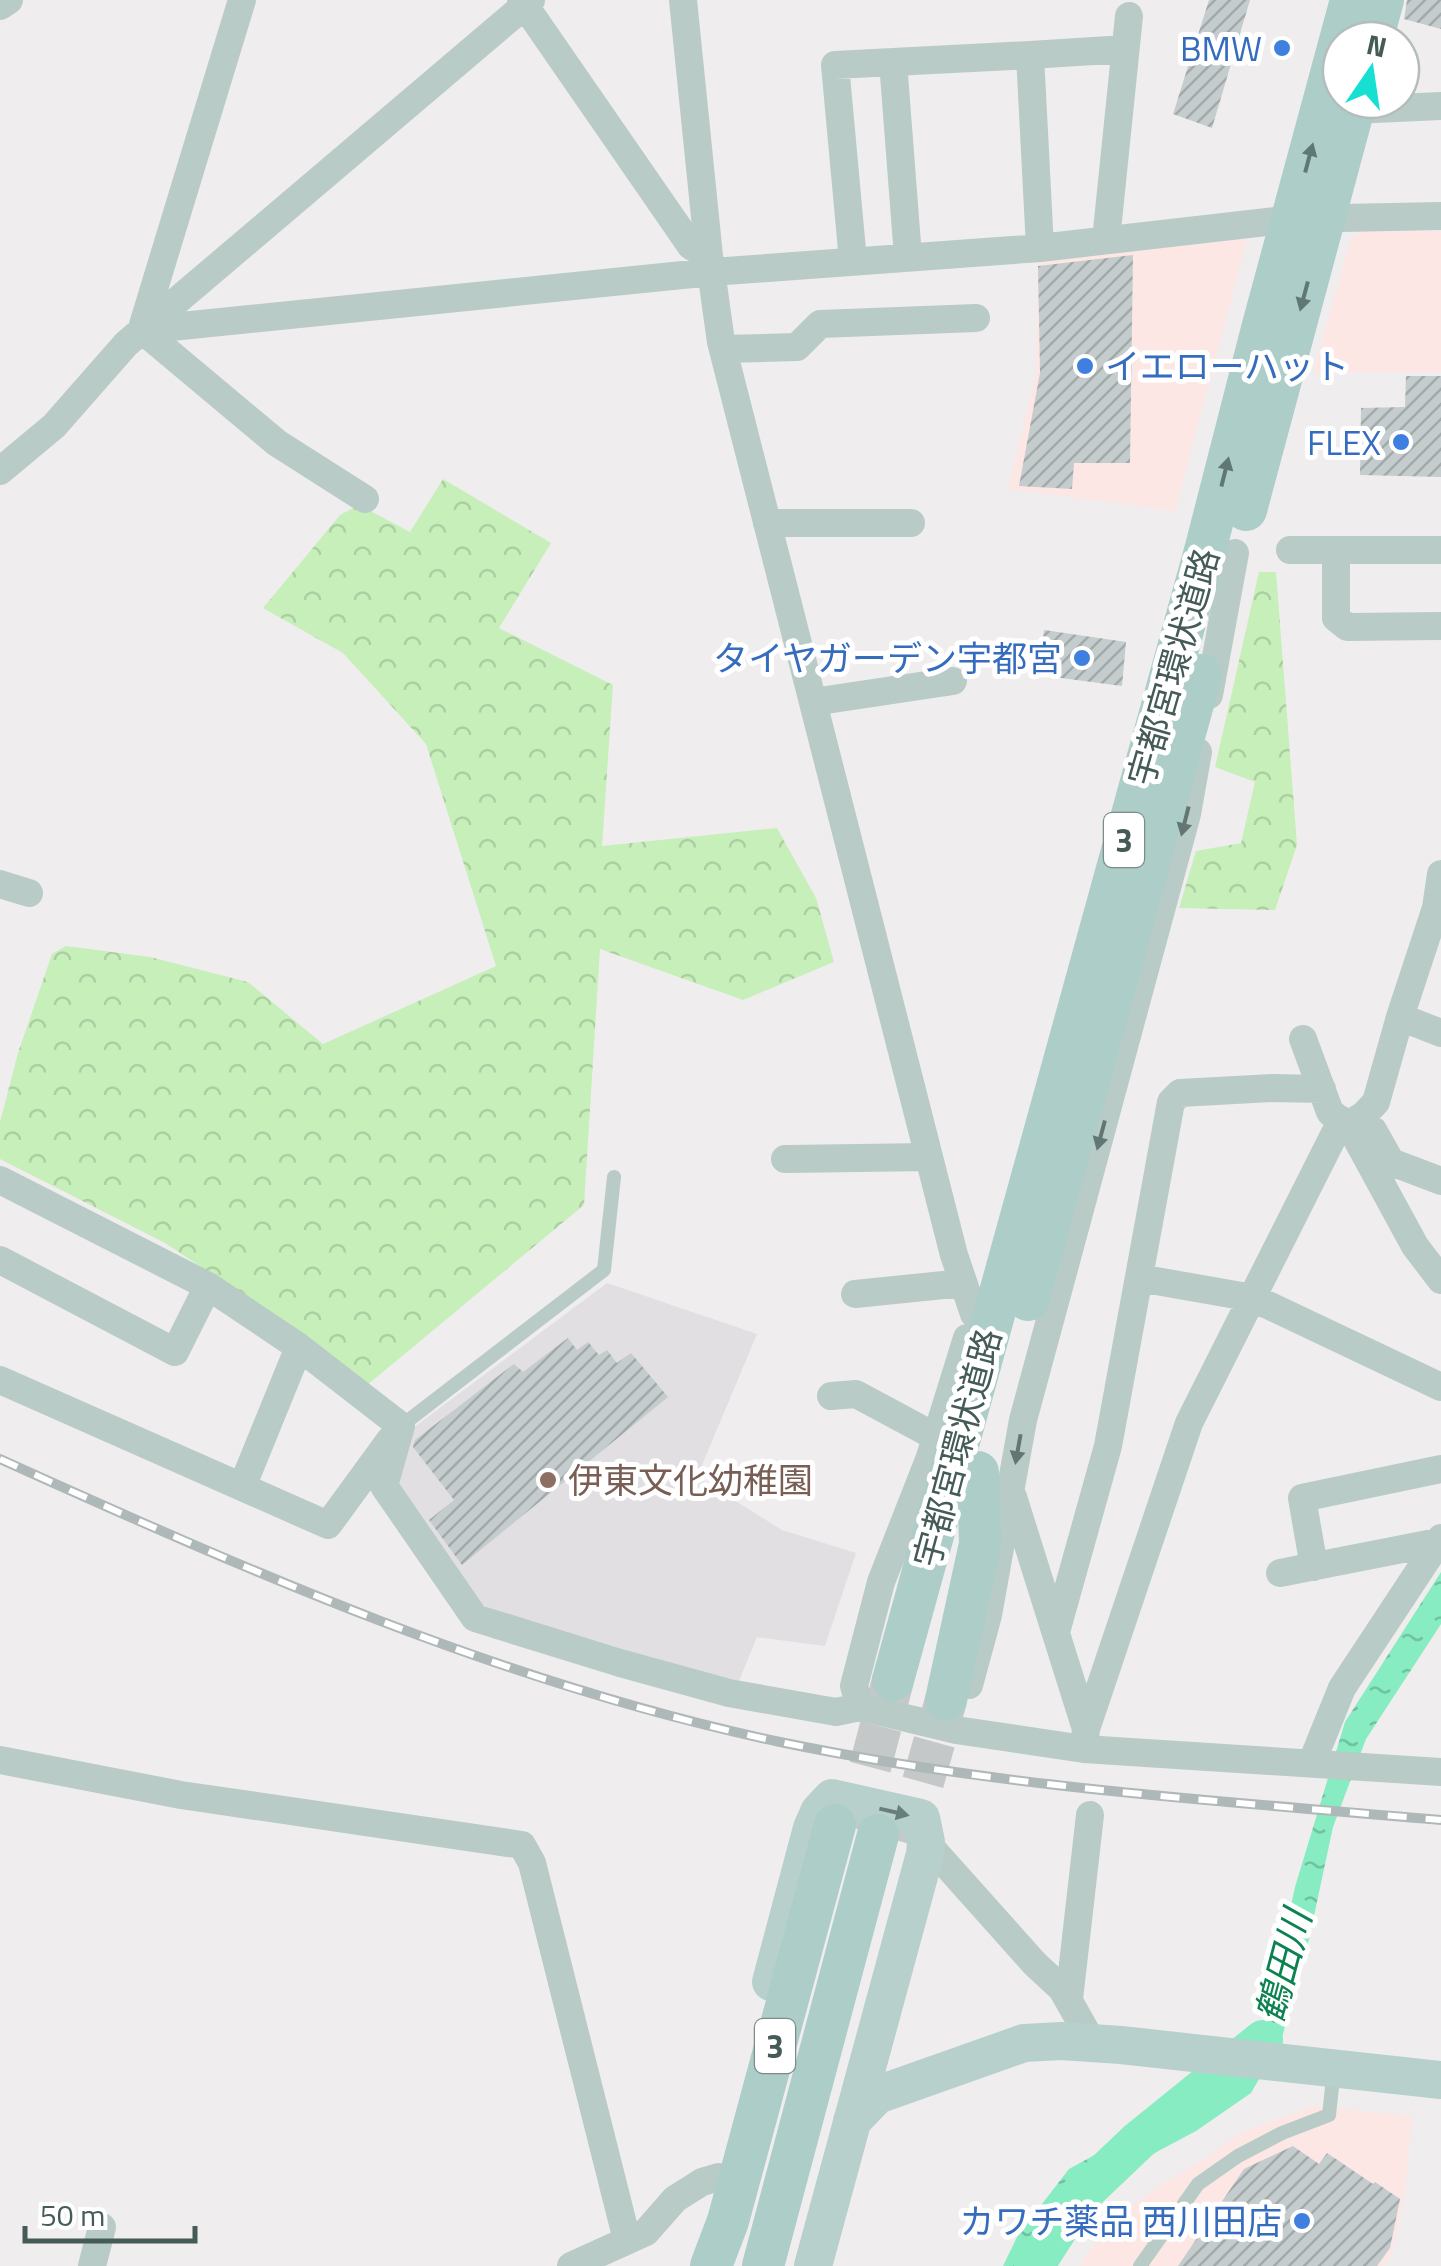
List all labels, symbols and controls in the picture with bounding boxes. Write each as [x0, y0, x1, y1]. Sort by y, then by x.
north arrow [1321, 20, 1421, 120]
place label: BMW [1180, 21, 1262, 75]
text: N [1362, 22, 1391, 68]
marker: BMW [1271, 37, 1293, 59]
one-way arrow [1301, 142, 1317, 173]
one-way arrow [1296, 281, 1312, 312]
place label: イエローハット [1105, 339, 1349, 393]
marker: イエローハット [1074, 355, 1096, 377]
place label: FLEX [1307, 415, 1381, 469]
marker: FLEX [1390, 431, 1412, 453]
one-way arrow [1218, 456, 1234, 487]
street label: 宇都宮環状道路 [1113, 542, 1233, 792]
place label: タイヤガーデン宇都宮 [713, 631, 1062, 685]
marker: タイヤガーデン宇都宮 [1071, 647, 1093, 669]
one-way arrow [1177, 806, 1192, 837]
road number: 3 [1104, 813, 1144, 867]
one-way arrow [1093, 1120, 1109, 1151]
street label: 宇都宮環状道路 [899, 1323, 1015, 1573]
one-way arrow [1010, 1434, 1025, 1466]
place label: 伊東文化幼稚園 [568, 1453, 813, 1507]
marker: 伊東文化幼稚園 [537, 1469, 559, 1491]
one-way arrow [879, 1805, 910, 1820]
water label: 鶴田川 [1240, 1900, 1327, 2029]
road number: 3 [755, 2019, 795, 2073]
scale bar [25, 2181, 195, 2243]
text: 50 m [40, 2192, 105, 2238]
place label: カワチ薬品 西川田店 [959, 2194, 1282, 2248]
marker: カワチ薬品 西川田店 [1291, 2210, 1313, 2232]

